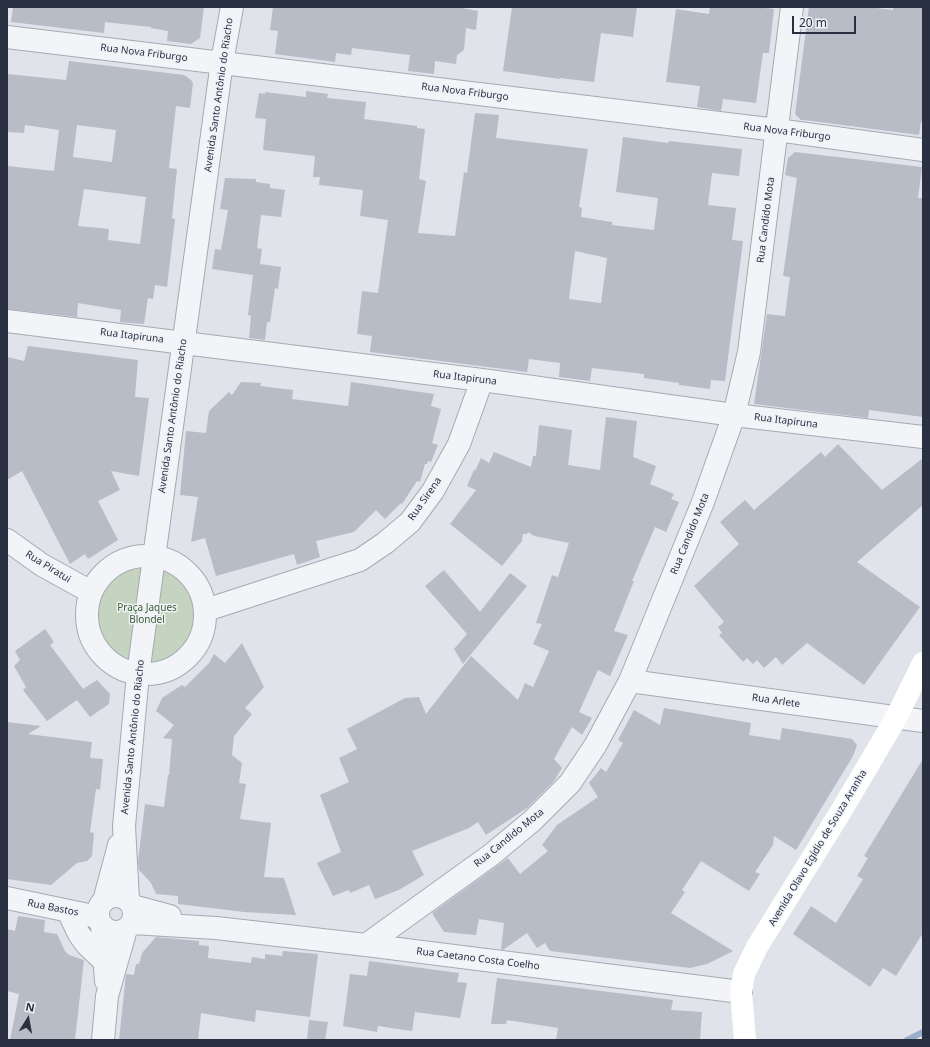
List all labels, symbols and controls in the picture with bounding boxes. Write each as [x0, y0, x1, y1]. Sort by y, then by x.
scale bar [794, 8, 858, 34]
text: 20 m [799, 14, 827, 31]
street label: Avenida Santo Antônio do Riacho [202, 17, 236, 173]
street label: Rua Nova Friburgo [100, 42, 188, 64]
street label: Rua Nova Friburgo [421, 81, 509, 103]
street label: Rua Nova Friburgo [743, 121, 831, 143]
street label: Rua Candido Mota [755, 176, 777, 264]
street label: Rua Itapiruna [99, 326, 165, 346]
street label: Avenida Santo Antônio do Riacho [156, 338, 190, 494]
street label: Rua Itapiruna [432, 368, 498, 388]
street label: Rua Itapiruna [753, 411, 819, 431]
street label: Rua Sirena [406, 475, 444, 523]
street label: Rua Candido Mota [668, 492, 712, 576]
street label: Rua Piratui [23, 548, 73, 586]
park label: Praça Jaques Blondel [117, 602, 177, 626]
street label: Avenida Santo Antônio do Riacho [119, 659, 147, 815]
street label: Rua Arlete [751, 692, 801, 710]
street label: Avenida Olavo Egídio de Souza Aranha [766, 768, 870, 928]
street label: Rua Candido Mota [472, 806, 546, 870]
street label: Rua Bastos [26, 897, 80, 919]
street label: Rua Caetano Costa Coelho [416, 945, 540, 973]
north arrow [8, 999, 48, 1039]
text: N [25, 999, 36, 1015]

